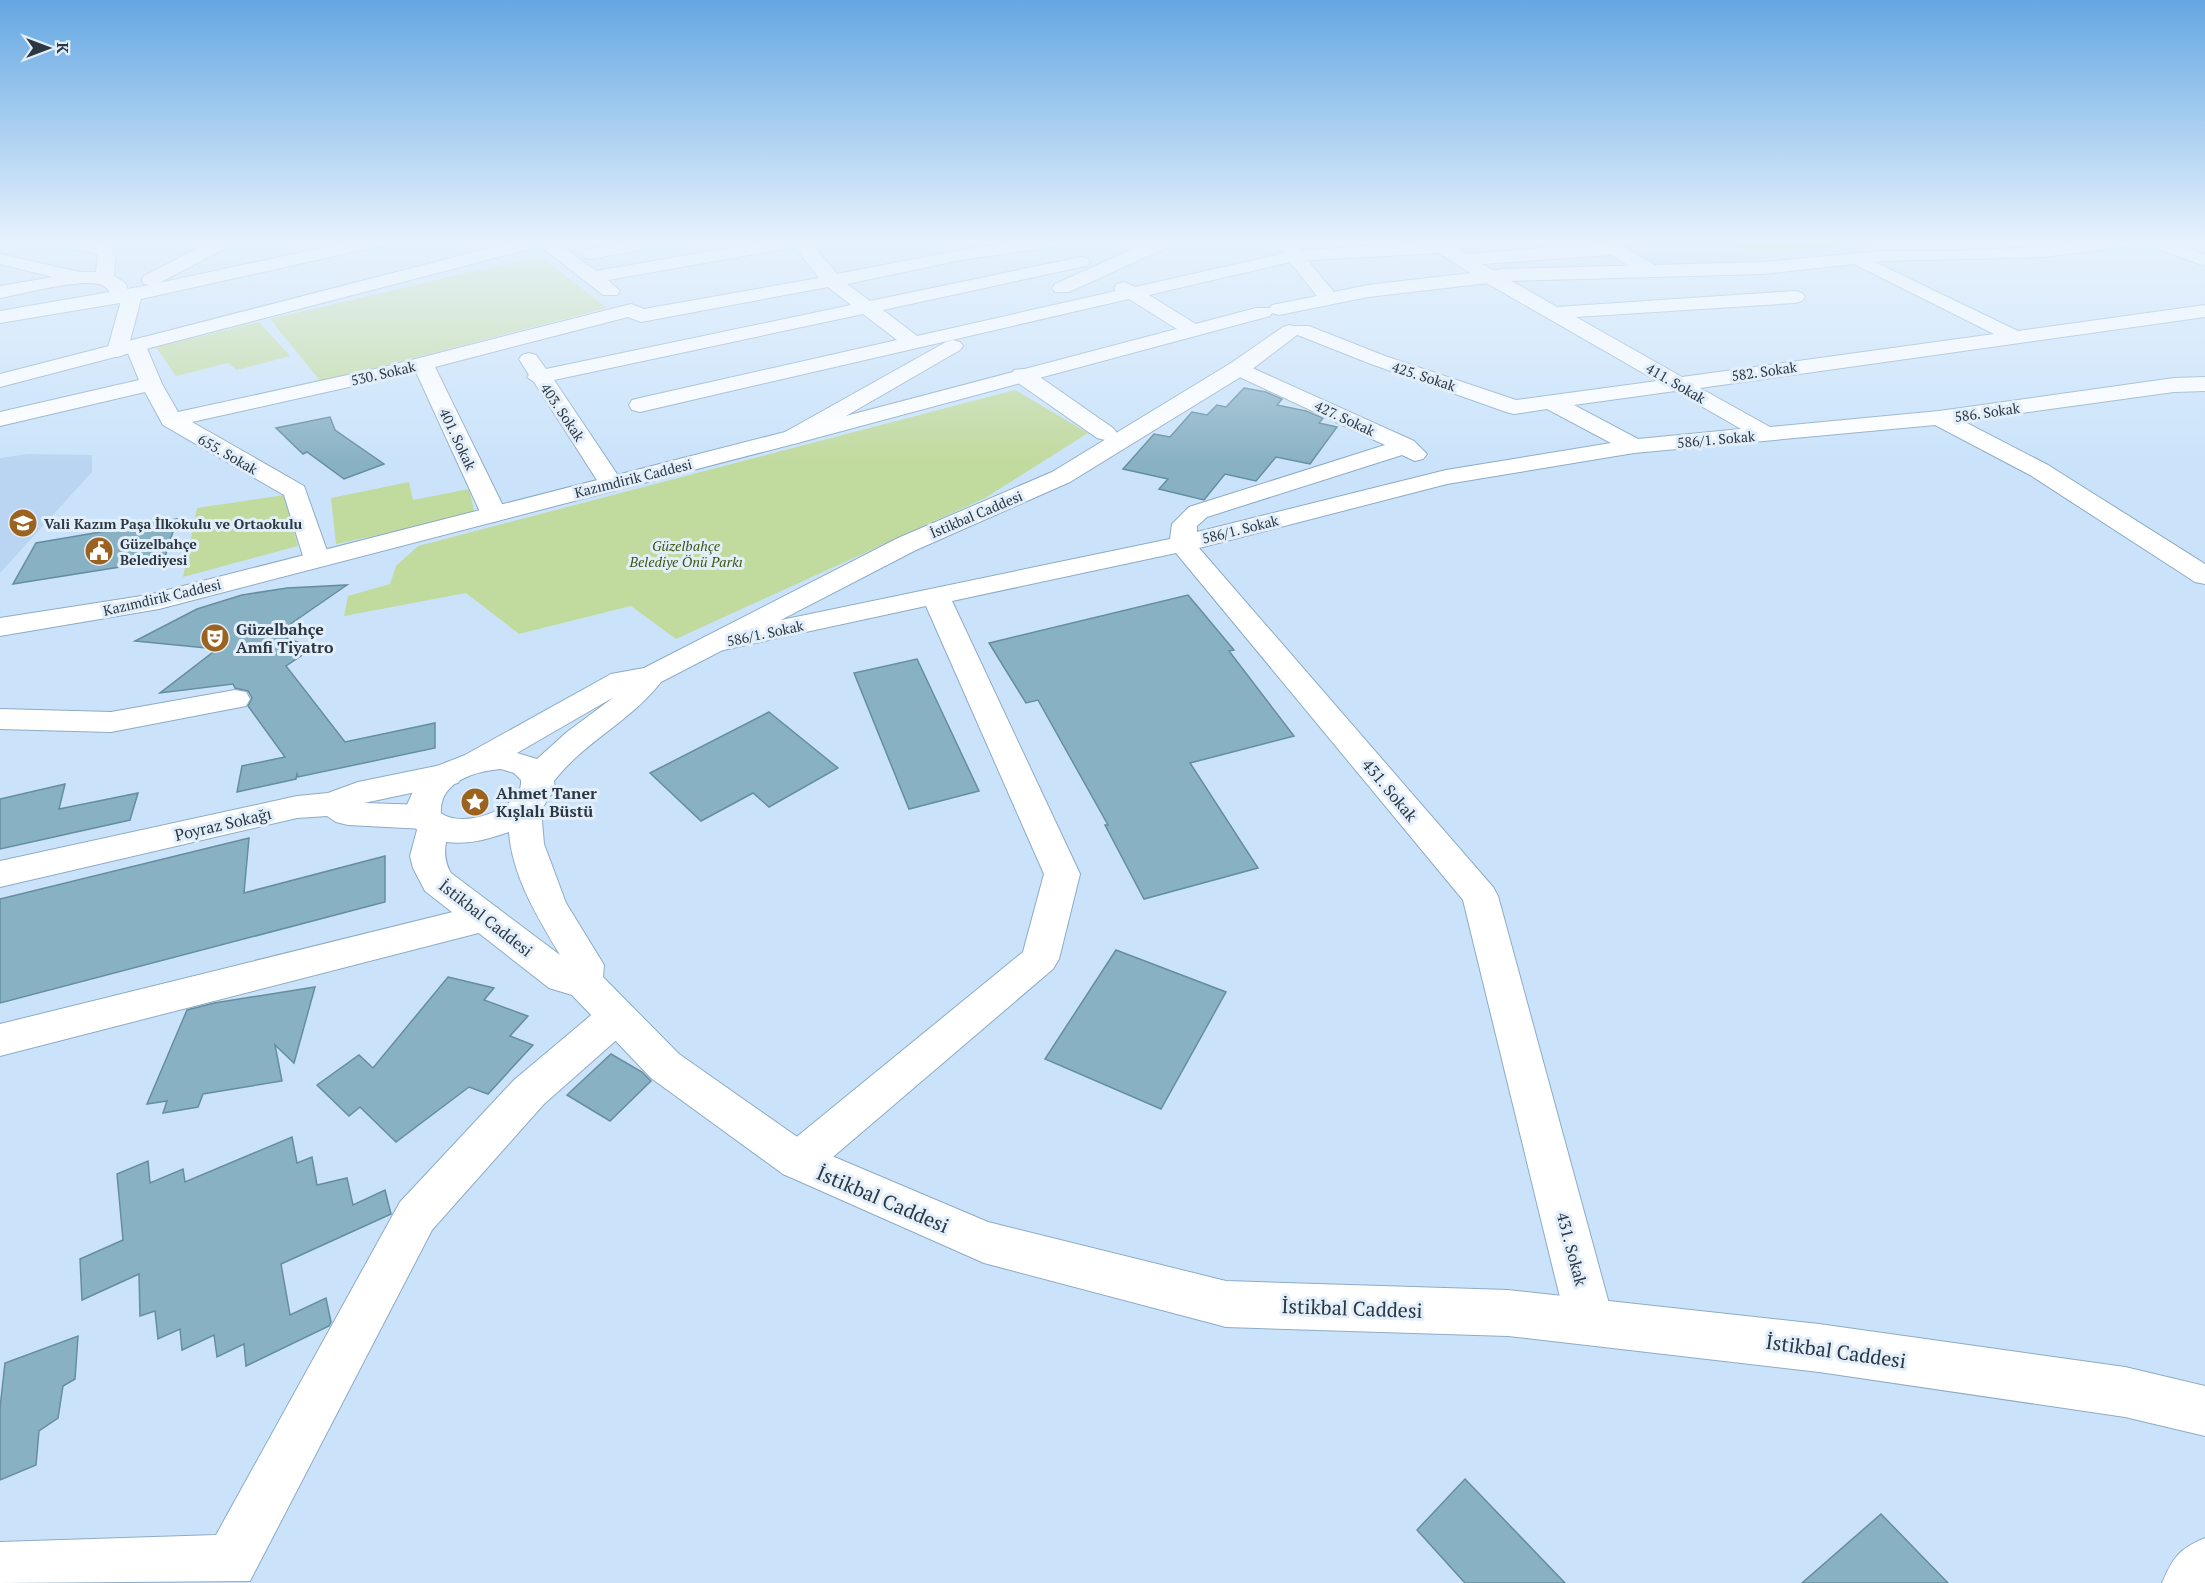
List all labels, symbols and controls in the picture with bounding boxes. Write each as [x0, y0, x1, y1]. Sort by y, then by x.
north arrow [18, 18, 78, 78]
text: K [52, 42, 74, 54]
street label: 530. Sokak [349, 356, 418, 390]
street label: 425. Sokak [1390, 357, 1459, 395]
street label: 582. Sokak [1730, 357, 1799, 385]
street label: 411. Sokak [1643, 358, 1710, 408]
street label: 403. Sokak [537, 379, 590, 445]
street label: 427. Sokak [1312, 396, 1379, 441]
street label: 586. Sokak [1953, 398, 2022, 426]
street label: 401. Sokak [435, 405, 481, 474]
street label: 586/1. Sokak [1676, 426, 1757, 452]
street label: 655. Sokak [195, 429, 262, 479]
street label: Kazımdirik Caddesi [572, 454, 694, 502]
street label: İstikbal Caddesi [927, 486, 1025, 542]
school or university icon: Vali Kazım Paşa İlkokulu ve Ortaokulu [7, 507, 39, 539]
street label: 586/1. Sokak [1200, 510, 1281, 548]
place label: Vali Kazım Paşa İlkokulu ve Ortaokulu [44, 514, 303, 533]
place label: Güzelbahçe Belediyesi [120, 534, 197, 569]
public building icon: Güzelbahçe Belediyesi [83, 535, 115, 567]
park label: Güzelbahçe Belediye Önü Parkı [628, 536, 743, 571]
street label: Kazımdirik Caddesi [101, 574, 223, 620]
street label: 586/1. Sokak [725, 615, 806, 650]
place label: Güzelbahçe Amfi Tiyatro [236, 618, 334, 658]
theatre icon: Güzelbahçe Amfi Tiyatro [199, 622, 231, 654]
street label: 431. Sokak [1357, 754, 1423, 826]
place label: Ahmet Taner Kışlalı Büstü [496, 782, 597, 822]
place icon: Ahmet Taner Kışlalı Büstü [459, 786, 491, 818]
street label: Poyraz Sokağı [172, 802, 274, 846]
street label: İstikbal Caddesi [435, 875, 537, 962]
street label: İstikbal Caddesi [813, 1159, 953, 1239]
street label: 431. Sokak [1552, 1210, 1593, 1289]
street label: İstikbal Caddesi [1281, 1292, 1423, 1324]
street label: İstikbal Caddesi [1764, 1328, 1908, 1374]

